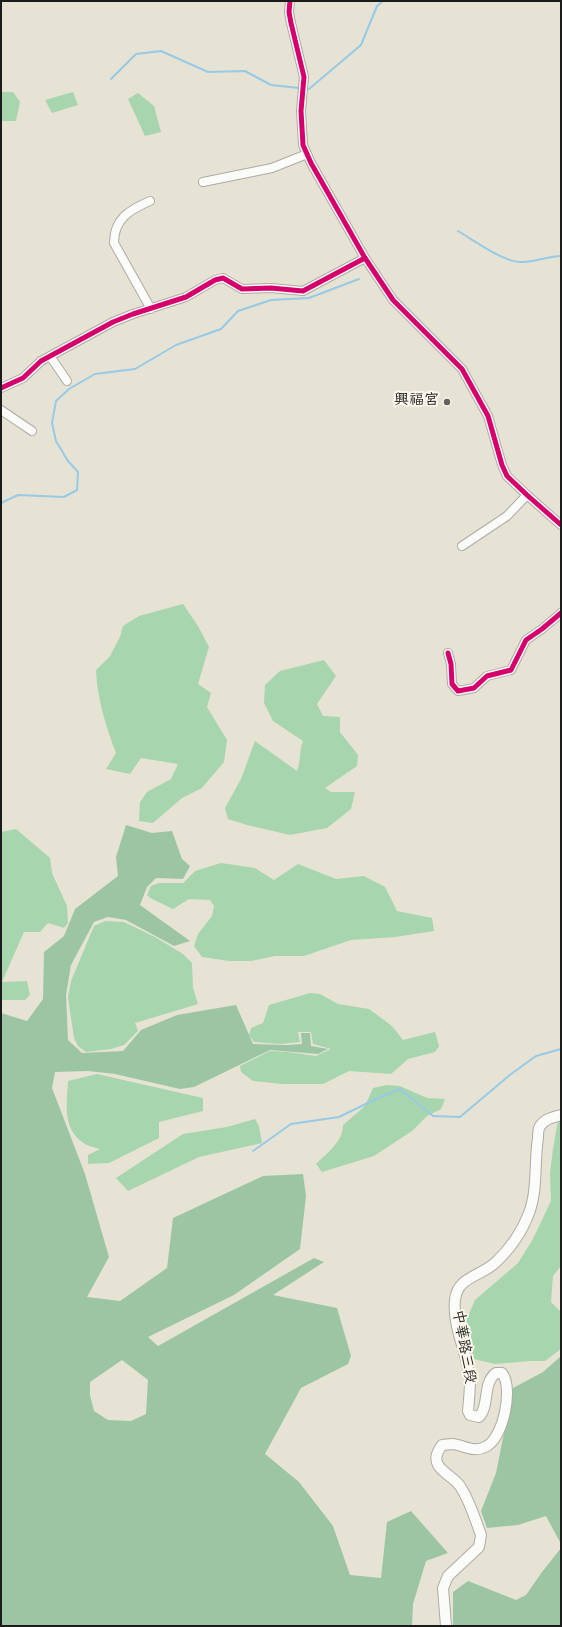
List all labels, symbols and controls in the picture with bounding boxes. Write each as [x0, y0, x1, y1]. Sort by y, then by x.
place label: 興福宮 [394, 393, 439, 411]
marker: 興福宮 [442, 397, 452, 407]
street label: 中華路三段 [447, 1309, 477, 1385]

